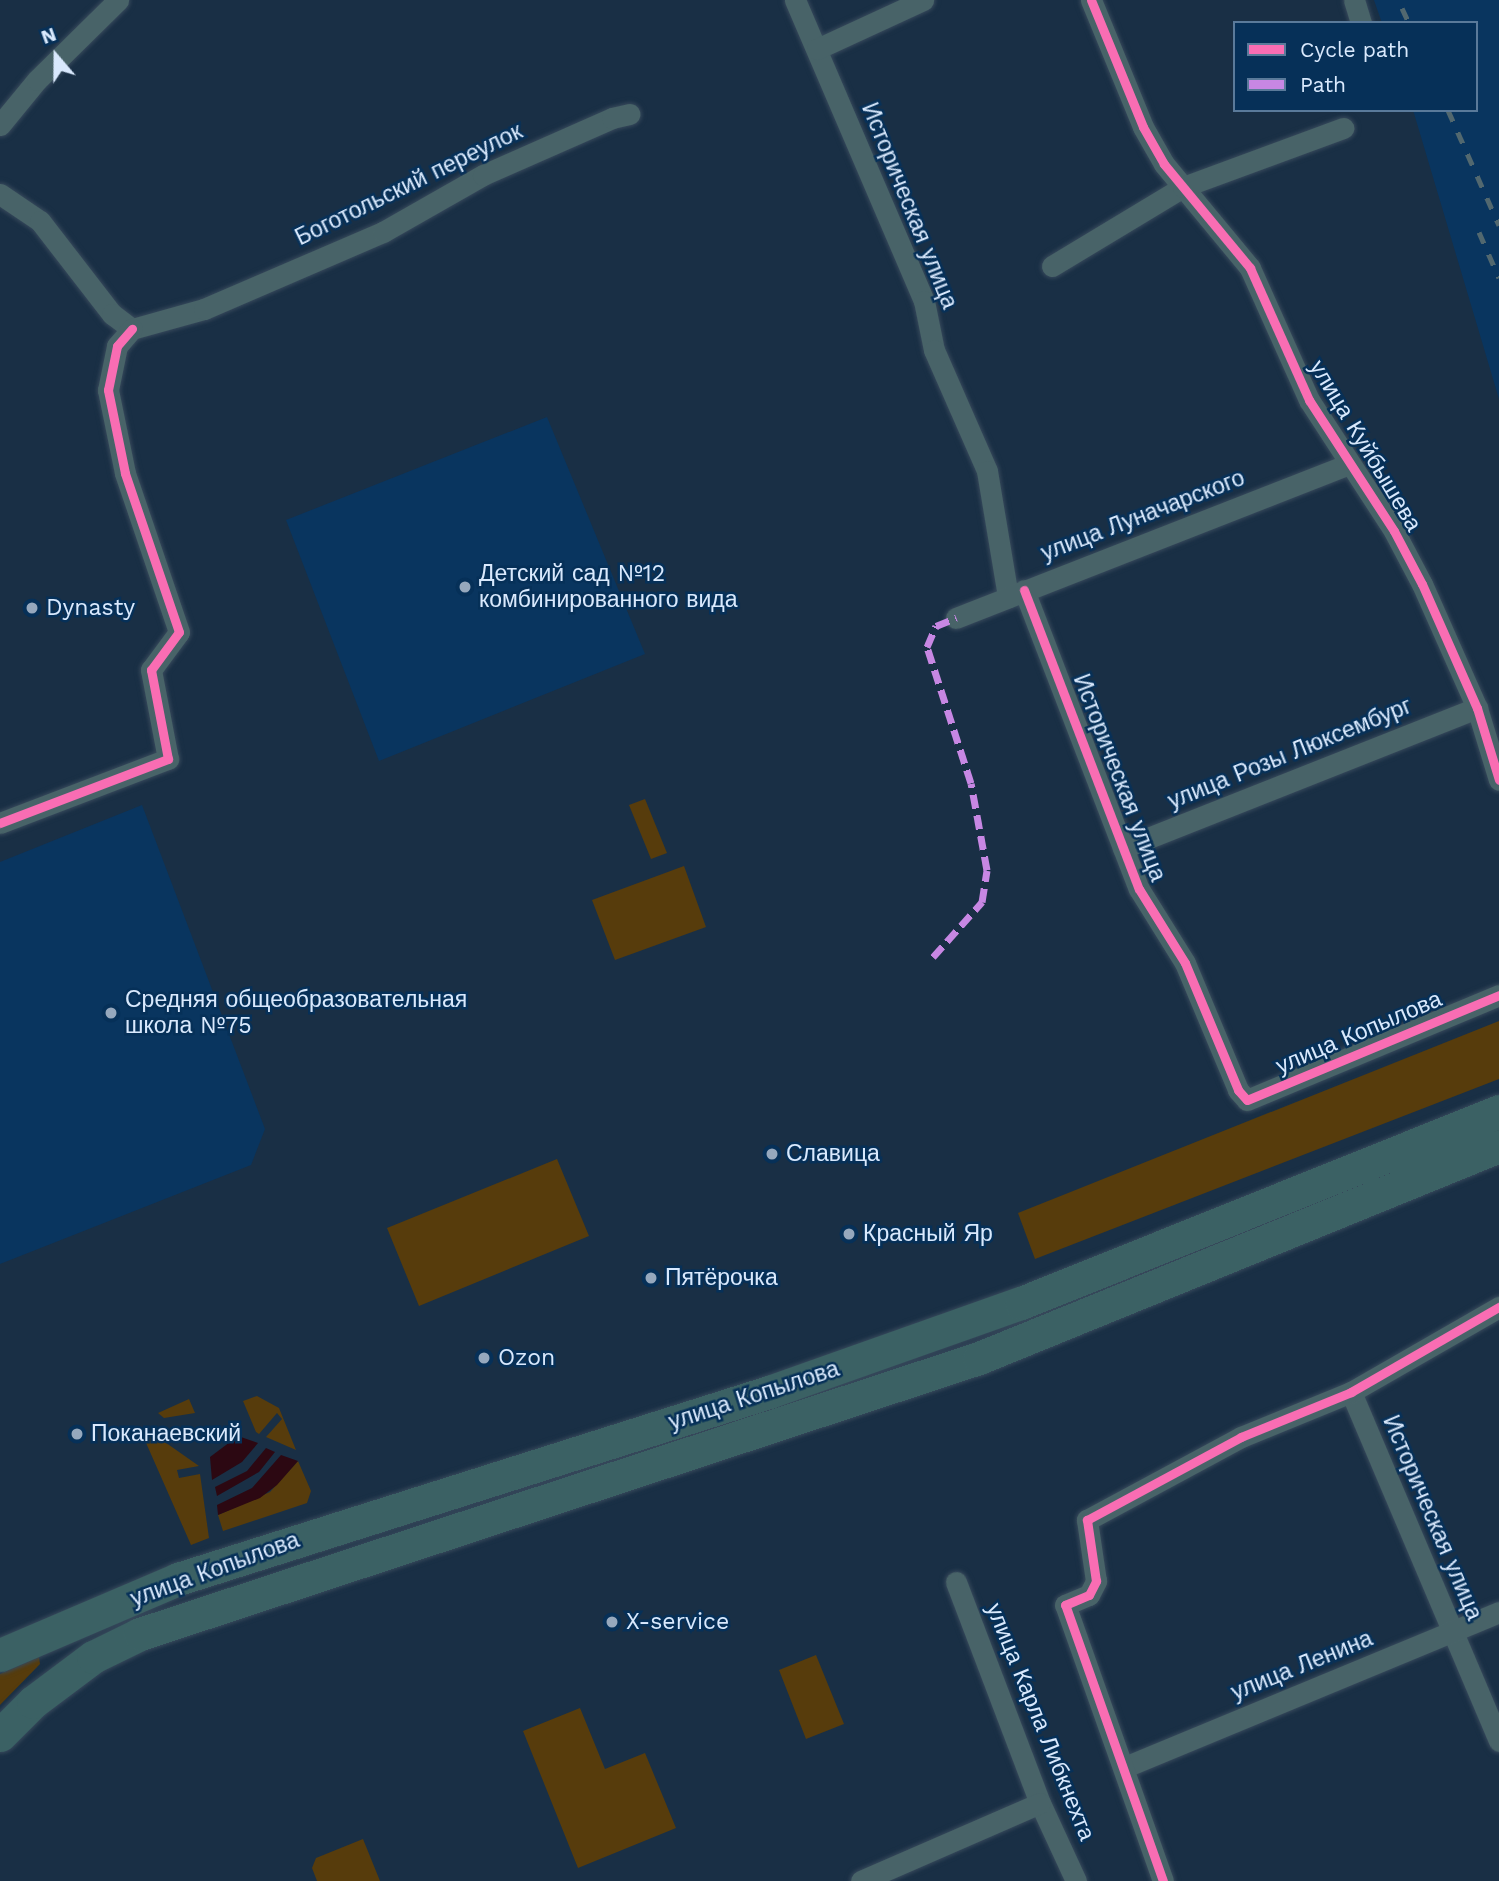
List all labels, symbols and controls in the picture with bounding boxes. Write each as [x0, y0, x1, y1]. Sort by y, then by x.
north arrow [21, 21, 91, 91]
legend [1233, 21, 1478, 112]
text: N [38, 23, 59, 49]
text: Cycle path [1300, 37, 1409, 62]
text: Path [1300, 72, 1346, 97]
street label: Историческая улица [855, 99, 963, 313]
street label: Боготольский переулок [291, 118, 527, 252]
street label: улица Куйбышева [1303, 356, 1427, 536]
street label: улица Луначарского [1037, 464, 1249, 568]
place label: Детский сад №12 комбинированного вида [479, 560, 738, 614]
marker: Детский сад №12 комбинированного вида [457, 579, 473, 595]
place label: Dynasty [46, 594, 135, 622]
marker: Dynasty [24, 600, 40, 616]
street label: Историческая улица [1067, 670, 1171, 886]
street label: улица Розы Люксембург [1164, 692, 1416, 816]
place label: Средняя общеобразовательная школа №75 [125, 986, 467, 1040]
street label: улица Копылова [1272, 986, 1446, 1080]
marker: Средняя общеобразовательная школа №75 [103, 1005, 119, 1021]
place label: Славица [786, 1140, 880, 1168]
marker: Славица [764, 1146, 780, 1162]
place label: Красный Яр [863, 1220, 993, 1248]
marker: Красный Яр [841, 1226, 857, 1242]
place label: Пятёрочка [665, 1264, 778, 1292]
marker: Пятёрочка [643, 1270, 659, 1286]
place label: Ozon [498, 1344, 555, 1372]
marker: Ozon [476, 1350, 492, 1366]
street label: улица Копылова [665, 1355, 843, 1437]
street label: Историческая улица [1376, 1411, 1488, 1625]
place label: Поканаевский [91, 1420, 241, 1448]
marker: Поканаевский [69, 1426, 85, 1442]
street label: улица Копылова [127, 1527, 303, 1613]
street label: улица Карла Либкнехта [980, 1599, 1100, 1845]
place label: X-service [626, 1608, 729, 1636]
marker: X-service [604, 1614, 620, 1630]
street label: улица Ленина [1227, 1625, 1377, 1707]

